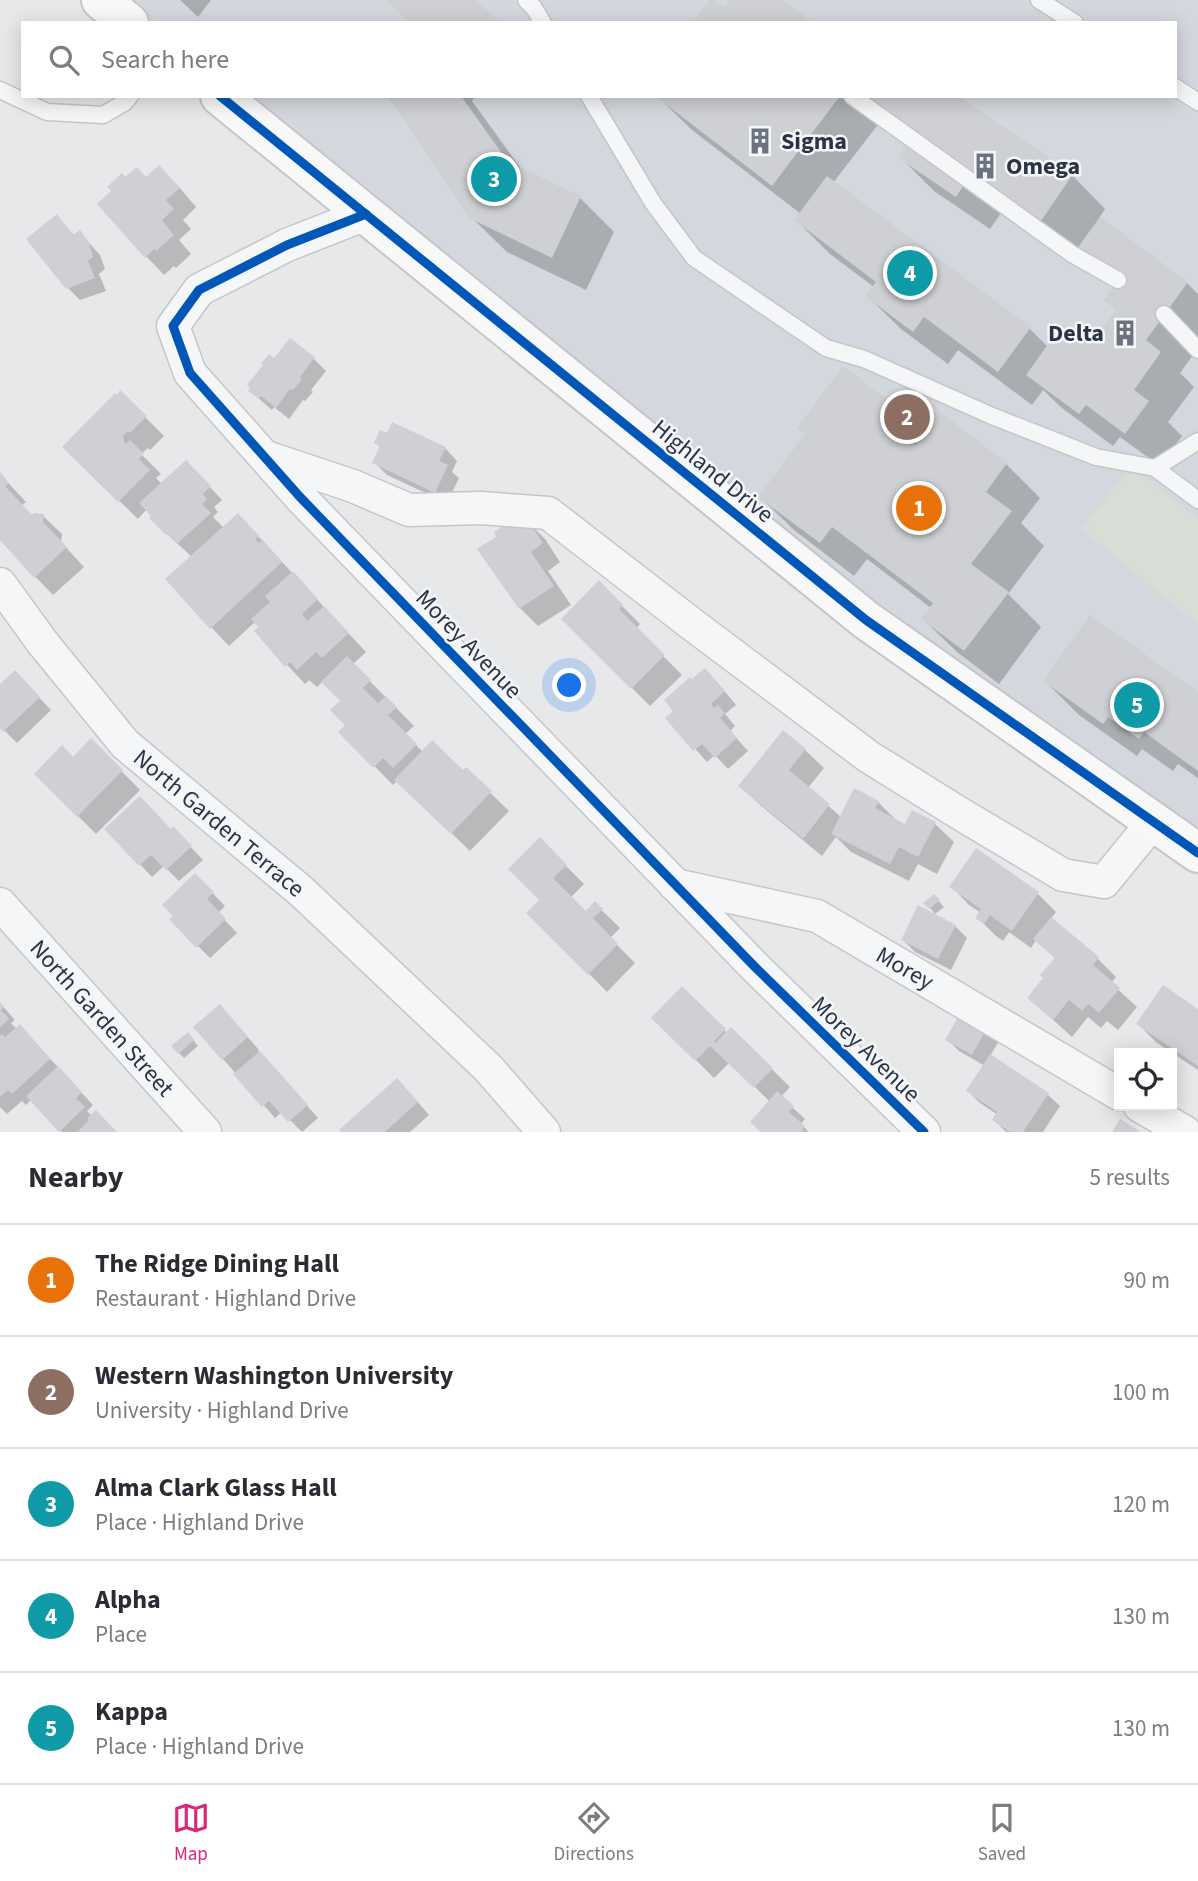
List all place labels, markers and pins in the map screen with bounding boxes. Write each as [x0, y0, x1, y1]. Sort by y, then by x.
place label: Sigma [781, 124, 847, 159]
building icon: Sigma [745, 126, 775, 156]
place label: Omega [1006, 149, 1080, 184]
building icon: Omega [970, 151, 1000, 181]
pin: 3 [471, 153, 517, 205]
pin: 4 [887, 247, 933, 299]
place label: Delta [1048, 316, 1104, 351]
building icon: Delta [1110, 318, 1140, 348]
pin: 2 [884, 391, 930, 443]
pin: 1 [896, 482, 942, 534]
pin: 5 [1114, 679, 1160, 731]

